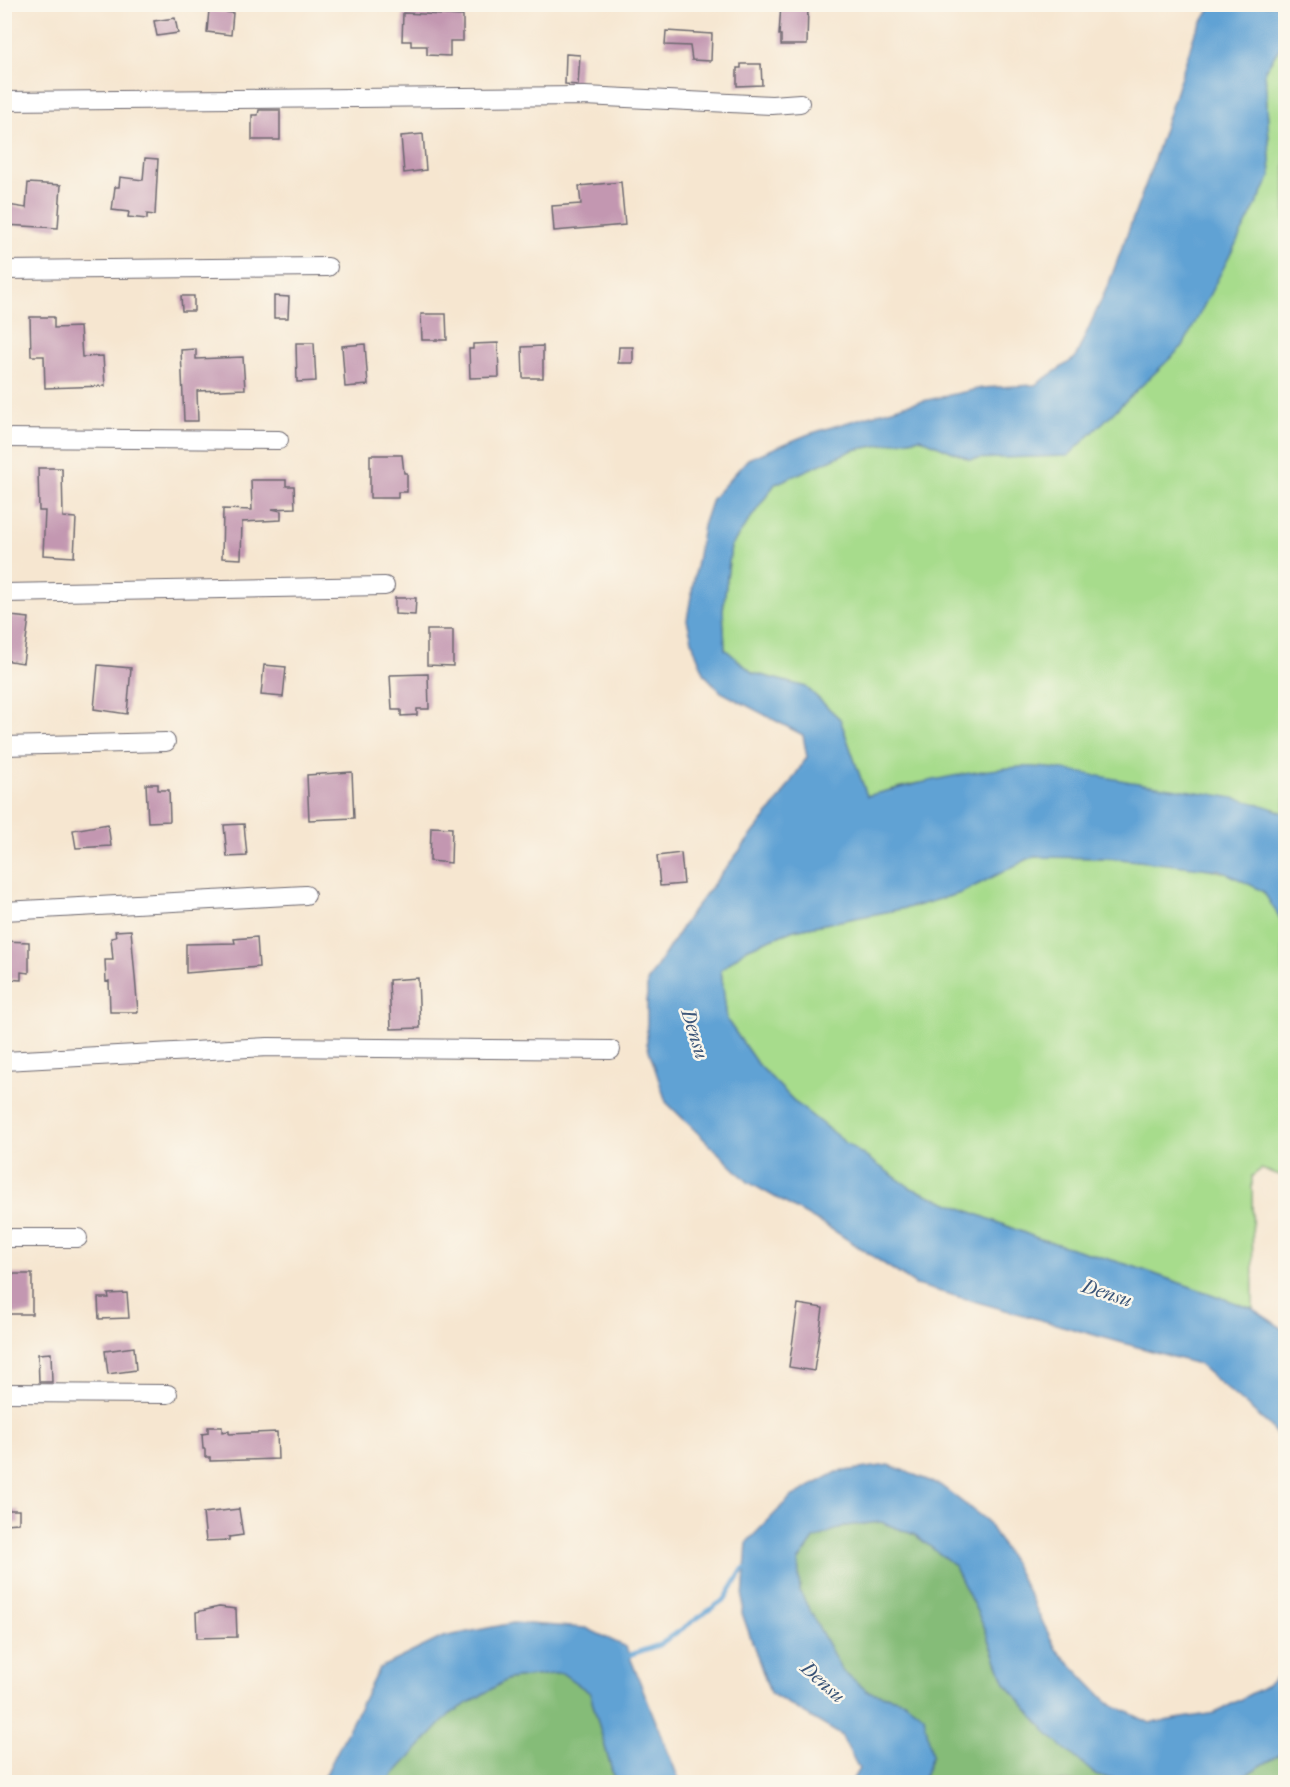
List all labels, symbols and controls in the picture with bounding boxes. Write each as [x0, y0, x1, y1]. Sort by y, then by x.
water label: Densu [676, 1004, 713, 1062]
water label: Densu [1077, 1274, 1135, 1312]
water label: Densu [795, 1655, 850, 1708]

